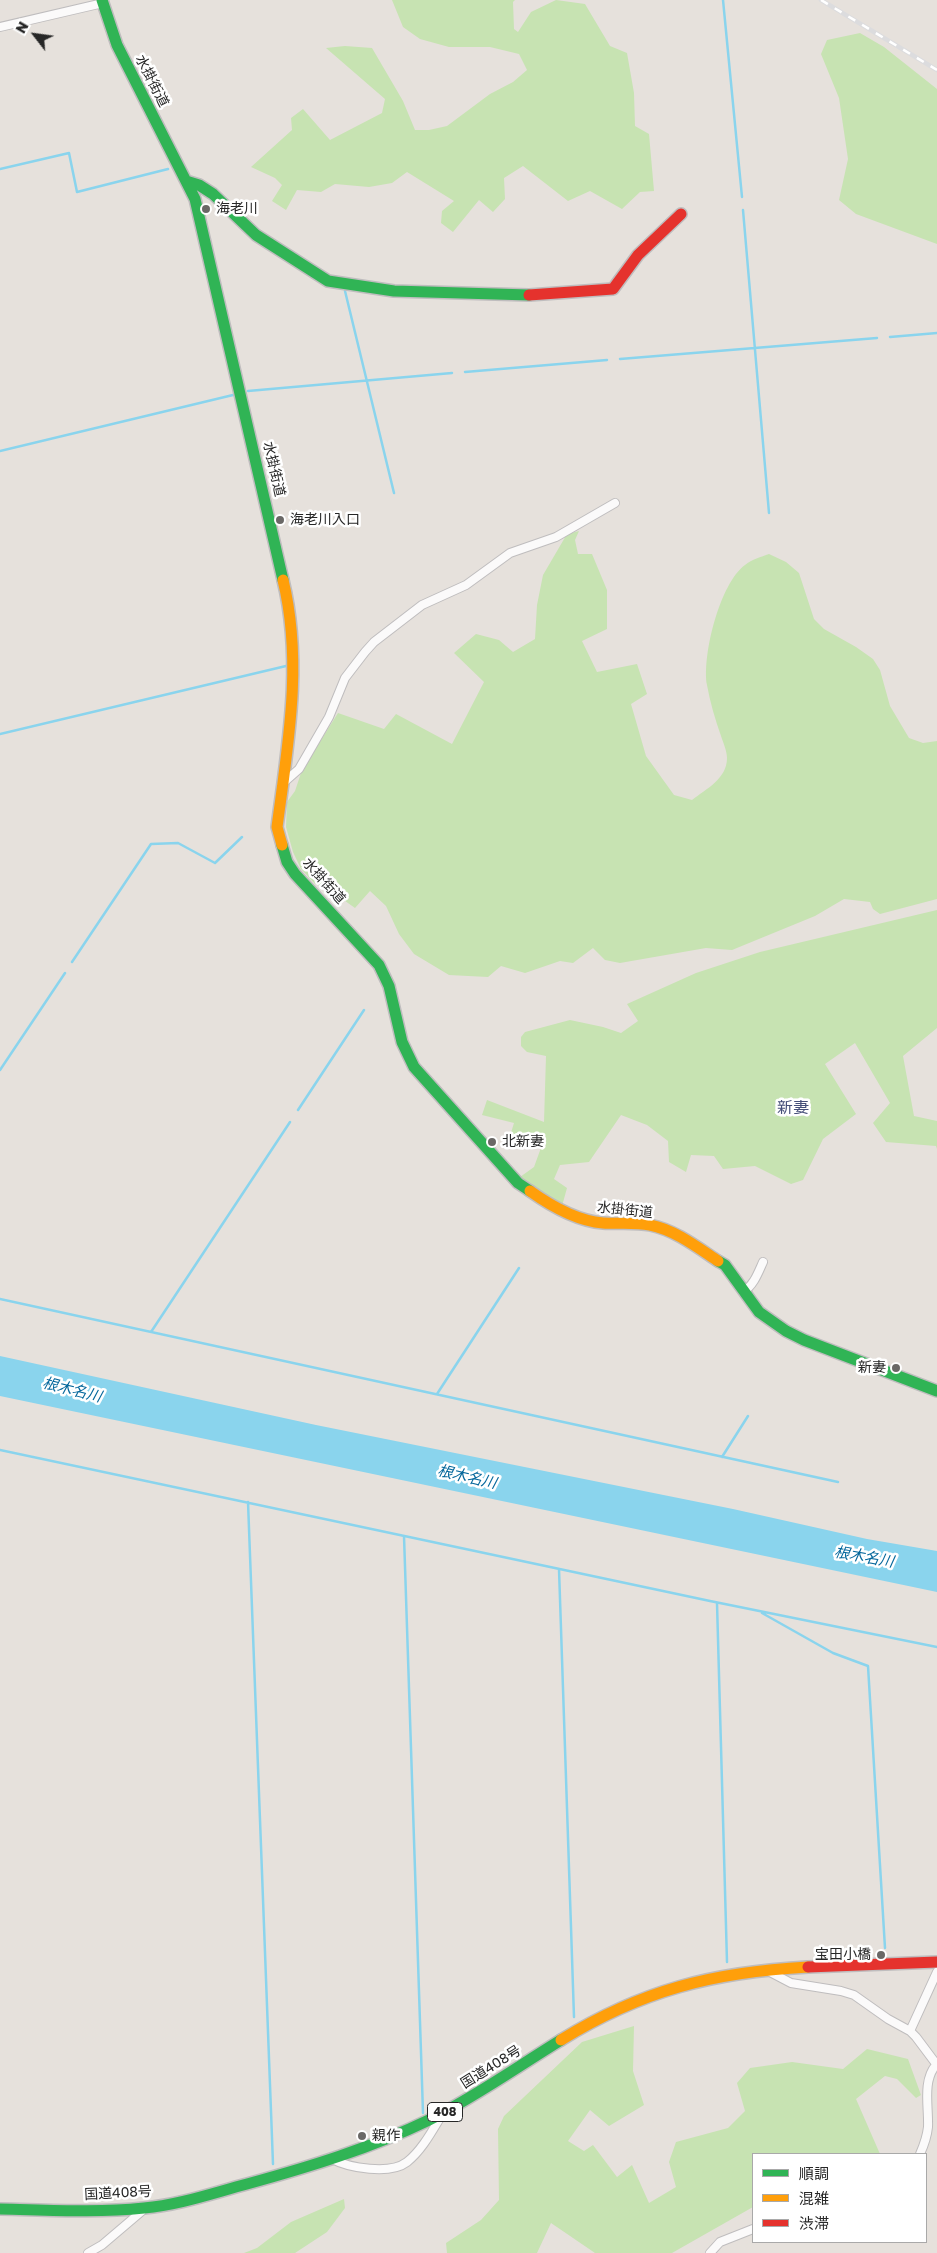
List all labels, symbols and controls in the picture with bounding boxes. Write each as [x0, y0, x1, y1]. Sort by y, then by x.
north arrow [10, 10, 60, 60]
text: N [12, 18, 32, 36]
street label: 水掛街道 [132, 52, 172, 110]
place label: 海老川 [216, 201, 258, 217]
marker: 海老川 [200, 203, 212, 215]
street label: 水掛街道 [260, 440, 288, 498]
place label: 海老川入口 [290, 512, 360, 528]
marker: 海老川入口 [274, 514, 286, 526]
street label: 水掛街道 [299, 855, 349, 907]
district label: 新妻 [777, 1098, 809, 1118]
place label: 北新妻 [502, 1134, 544, 1150]
marker: 北新妻 [486, 1136, 498, 1148]
street label: 水掛街道 [596, 1199, 654, 1221]
place label: 新妻 [858, 1360, 886, 1376]
marker: 新妻 [890, 1362, 902, 1374]
water label: 根木名川 [41, 1374, 103, 1406]
water label: 根木名川 [436, 1461, 498, 1493]
water label: 根木名川 [833, 1543, 895, 1571]
place label: 宝田小橋 [815, 1947, 871, 1963]
marker: 宝田小橋 [875, 1949, 887, 1961]
street label: 国道408号 [458, 2042, 524, 2092]
road number: 408 [428, 2102, 462, 2122]
place label: 親作 [372, 2128, 400, 2144]
marker: 親作 [356, 2130, 368, 2142]
legend [752, 2153, 927, 2243]
text: 順調 [799, 2164, 829, 2182]
street label: 国道408号 [84, 2183, 152, 2203]
text: 混雑 [799, 2189, 829, 2207]
text: 渋滞 [799, 2214, 829, 2232]

